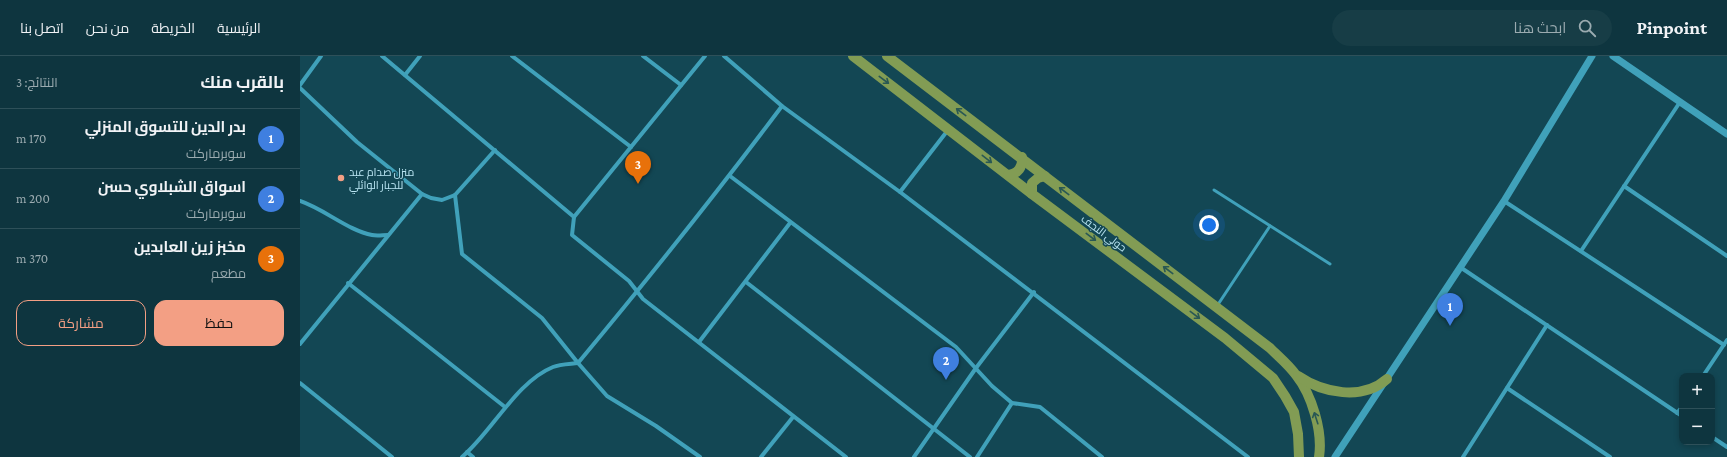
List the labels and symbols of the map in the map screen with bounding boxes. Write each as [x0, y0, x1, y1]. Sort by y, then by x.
one-way arrow [878, 75, 889, 84]
one-way arrow [956, 108, 967, 116]
pin: 3 [625, 151, 651, 184]
one-way arrow [982, 154, 993, 163]
place label: منزل صدام عبد للجبار الوائلي [349, 166, 414, 194]
marker: منزل صدام عبد للجبار الوائلي [336, 173, 346, 183]
one-way arrow [1059, 187, 1070, 195]
street label: حولي النجف [1077, 212, 1129, 256]
your location [1199, 215, 1219, 235]
one-way arrow [1085, 233, 1096, 242]
one-way arrow [1162, 266, 1173, 274]
pin: 1 [1437, 293, 1463, 326]
one-way arrow [1189, 311, 1200, 319]
pin: 2 [933, 347, 959, 380]
one-way arrow [1311, 413, 1319, 425]

